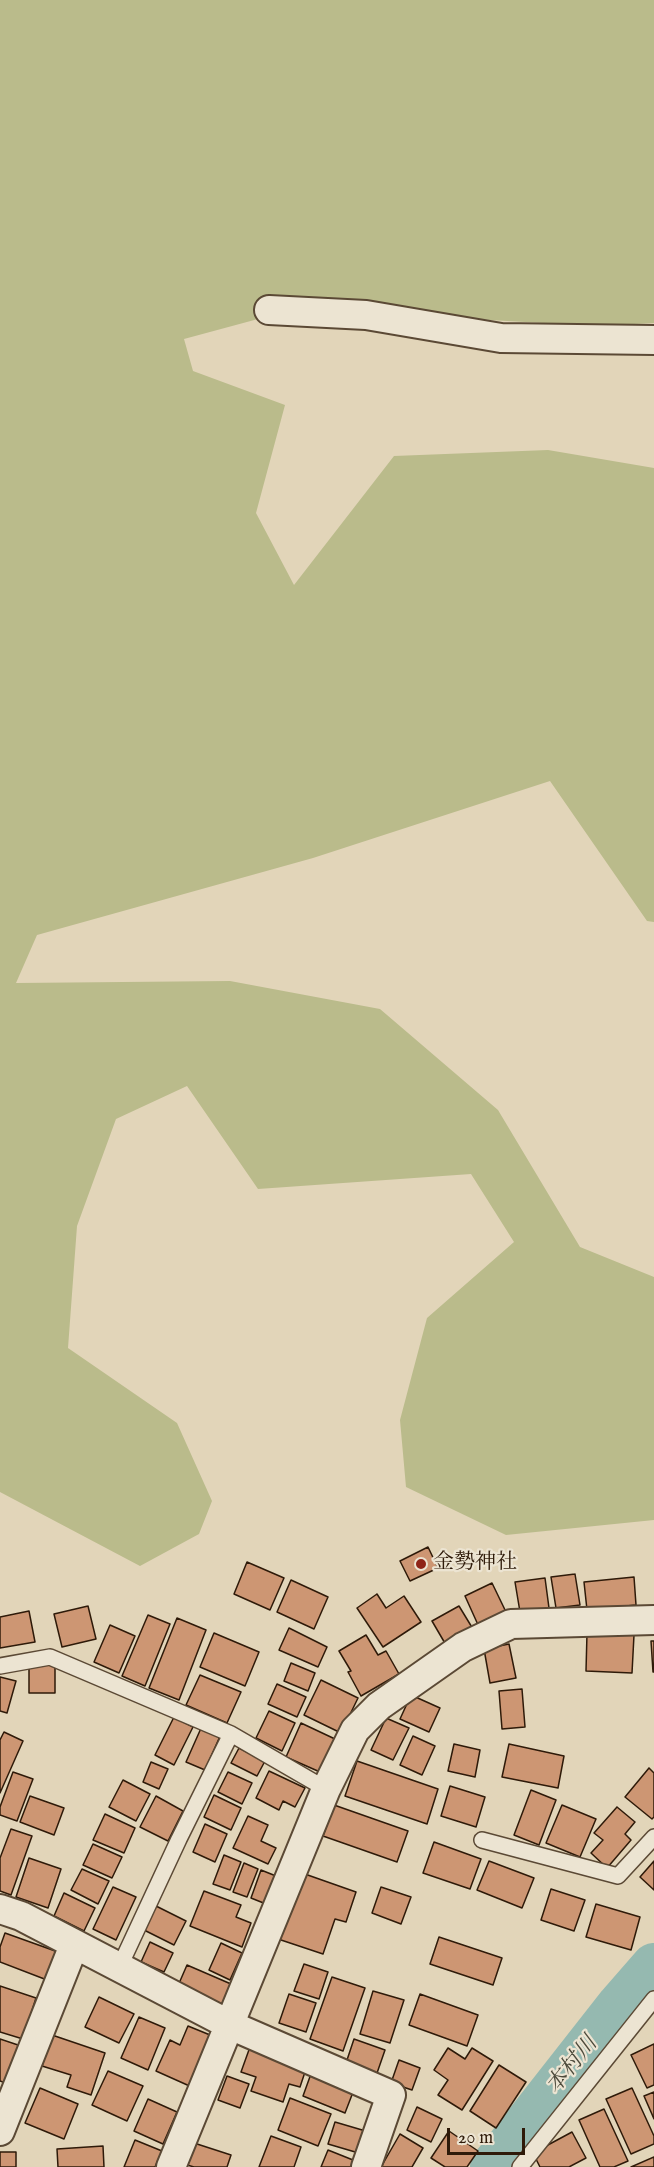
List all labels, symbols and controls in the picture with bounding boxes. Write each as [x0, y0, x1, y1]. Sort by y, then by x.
place label: 金勢神社 [433, 1551, 517, 1577]
marker: 金勢神社 [414, 1557, 428, 1571]
water label: 本村川 [542, 2032, 604, 2100]
scale bar [450, 2116, 528, 2154]
text: 20 m [458, 2127, 493, 2150]

